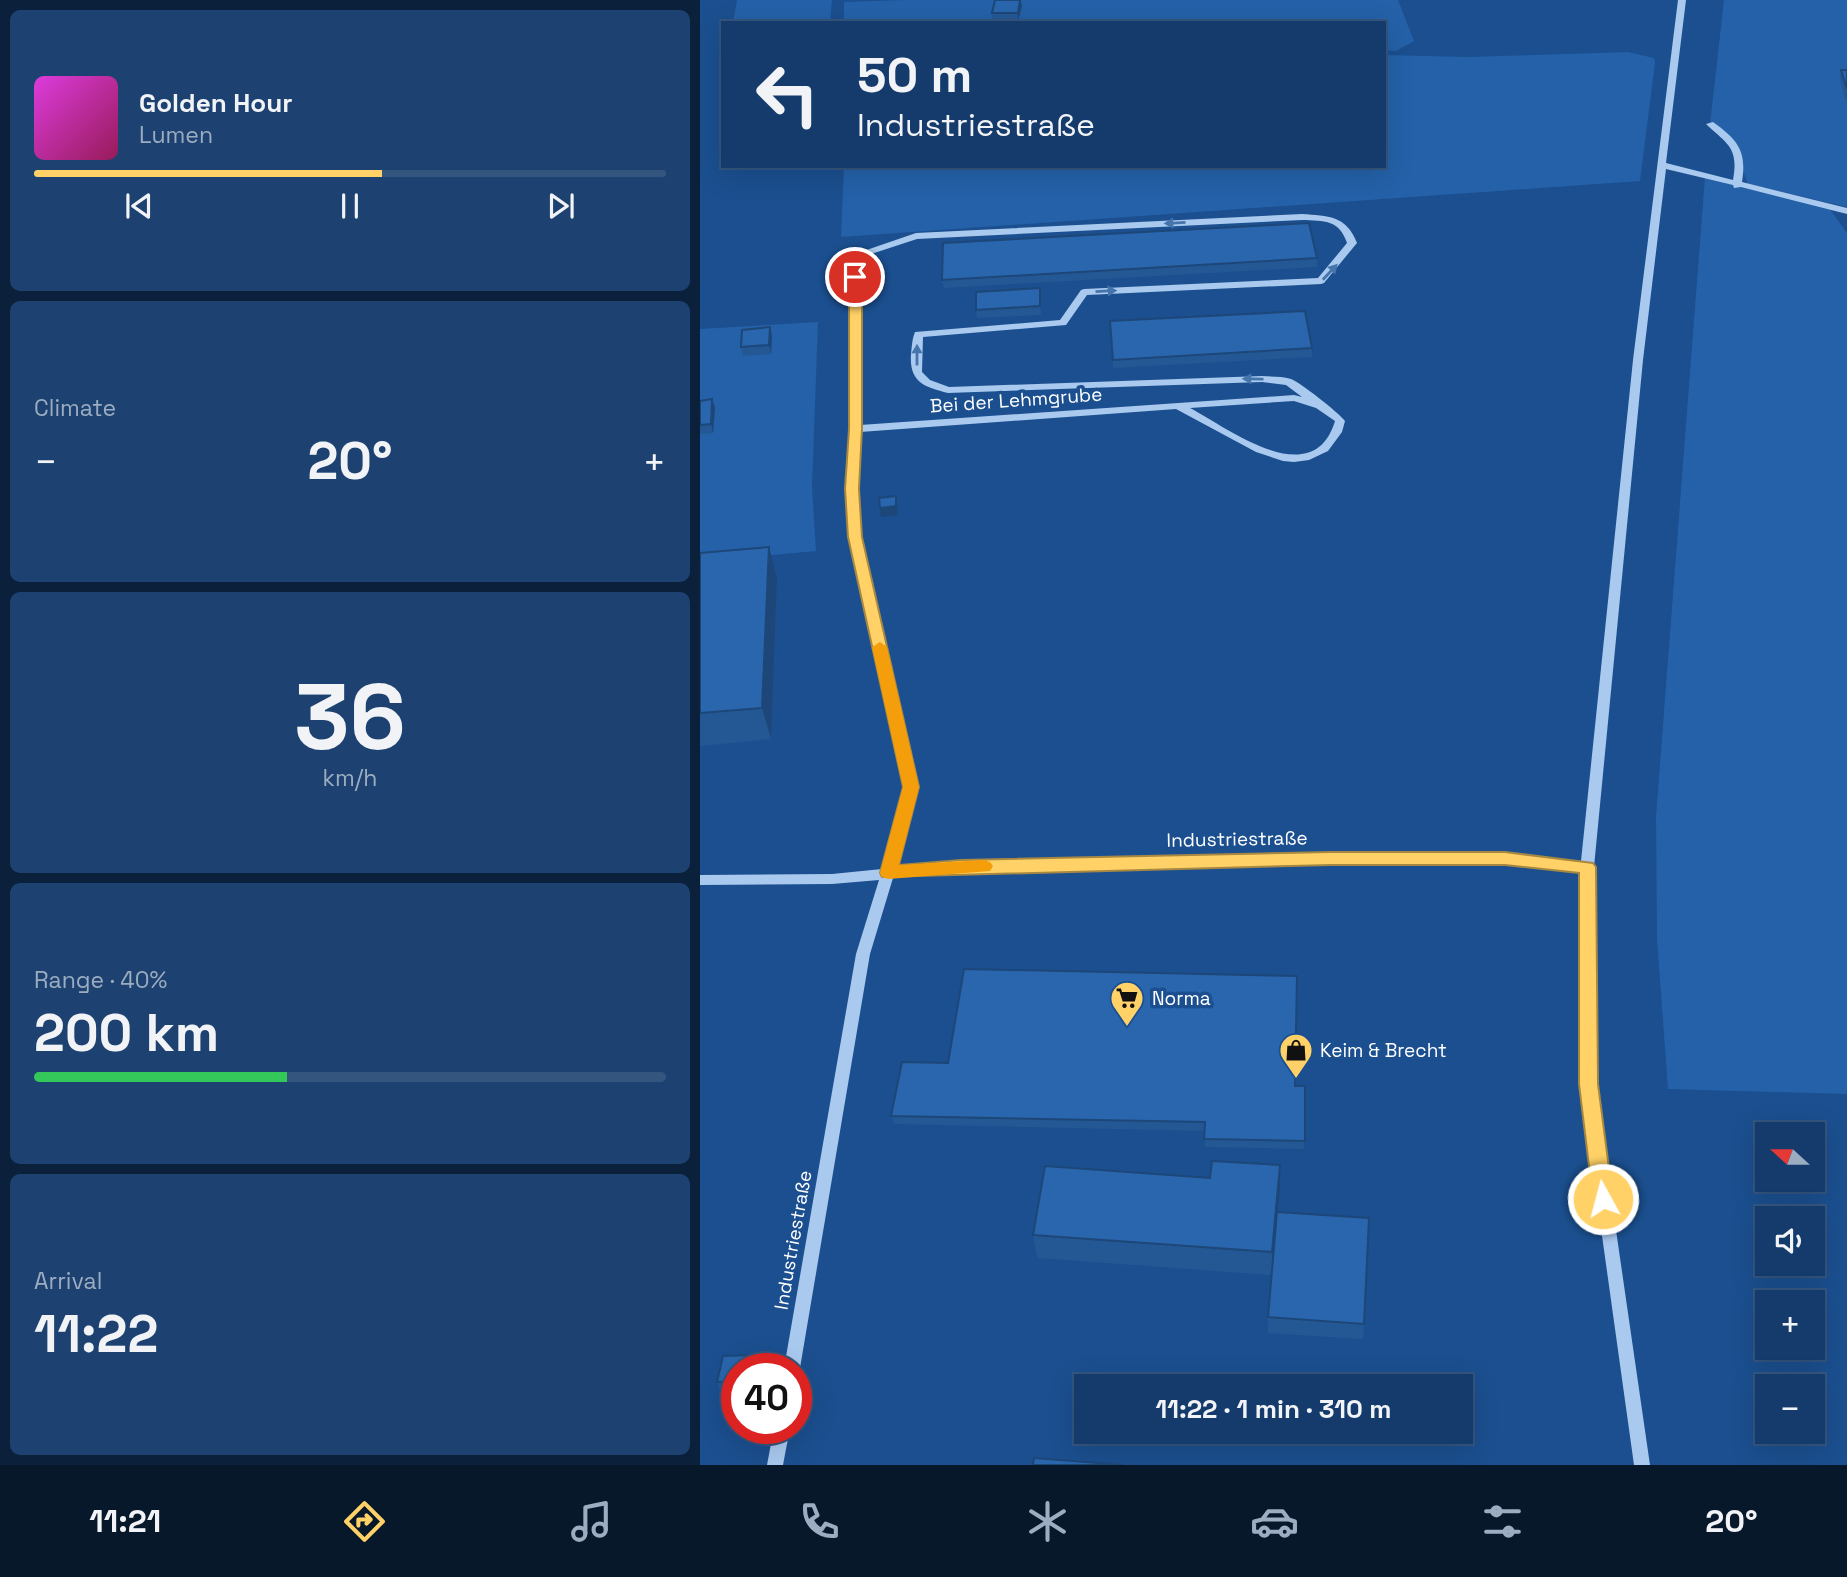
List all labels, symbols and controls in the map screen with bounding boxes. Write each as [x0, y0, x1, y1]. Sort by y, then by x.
text: 50 m [857, 44, 972, 106]
icon: left [742, 49, 833, 140]
text: Golden Hour [139, 86, 293, 120]
text: Industriestraße [857, 105, 1095, 145]
text: Lumen [139, 120, 213, 150]
icon: previous [120, 187, 158, 225]
icon: pause [331, 187, 369, 225]
icon: next [542, 187, 580, 225]
one-way arrow [1164, 218, 1186, 229]
pin [825, 247, 885, 307]
icon: arrive [836, 258, 874, 296]
one-way arrow [1321, 264, 1337, 281]
one-way arrow [1095, 285, 1117, 296]
one-way arrow [911, 344, 923, 366]
one-way arrow [1242, 374, 1264, 385]
street label: Bei der Lehmgrube [929, 382, 1103, 418]
text: Climate [34, 393, 116, 423]
text: 20° [307, 428, 393, 494]
text: − [34, 438, 58, 486]
text: + [642, 438, 666, 486]
text: 36 [294, 659, 406, 776]
text: km/h [323, 763, 377, 793]
street label: Industriestraße [1166, 825, 1308, 853]
text: Range · 40% [34, 965, 167, 995]
supermarket icon: Norma [1108, 979, 1146, 1028]
place label: Norma [1152, 986, 1211, 1011]
text: 200 km [34, 1000, 219, 1066]
shop icon: Keim & Brecht [1277, 1031, 1315, 1080]
place label: Keim & Brecht [1320, 1038, 1447, 1063]
north arrow [1755, 1122, 1825, 1192]
map controls [1755, 1122, 1825, 1444]
position arrow [1566, 1162, 1640, 1236]
street label: Industriestraße [768, 1168, 818, 1312]
button: sound [1755, 1206, 1825, 1276]
text: Arrival [34, 1266, 102, 1296]
button: + [1755, 1290, 1825, 1360]
text: 11:22 [34, 1301, 158, 1367]
speed limit sign: 40 [721, 1353, 812, 1444]
button: − [1755, 1374, 1825, 1444]
text: 11:22 · 1 min · 310 m [1155, 1392, 1392, 1426]
icon: directions [340, 1497, 389, 1546]
icon: music [567, 1497, 616, 1546]
icon: phone [795, 1497, 844, 1546]
icon: climate [1023, 1497, 1072, 1546]
icon: car [1250, 1497, 1299, 1546]
icon: filters [1478, 1497, 1527, 1546]
text: 11:21 [89, 1501, 161, 1541]
text: 20° [1705, 1501, 1758, 1541]

